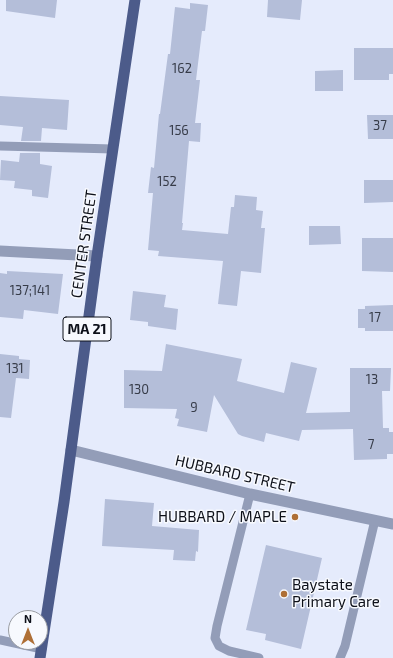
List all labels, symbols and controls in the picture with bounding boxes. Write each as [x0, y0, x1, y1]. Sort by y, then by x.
house number: 162 [172, 61, 192, 77]
house number: 37 [373, 118, 387, 134]
house number: 156 [169, 123, 189, 139]
house number: 152 [157, 174, 177, 190]
street label: CENTER STREET [67, 189, 101, 299]
house number: 137;141 [10, 283, 50, 299]
house number: 17 [369, 310, 381, 326]
road number: MA 21 [63, 317, 111, 341]
house number: 131 [6, 361, 24, 377]
house number: 13 [366, 372, 378, 388]
house number: 130 [129, 382, 149, 398]
house number: 9 [190, 400, 198, 416]
house number: 7 [368, 437, 374, 453]
street label: HUBBARD STREET [173, 451, 297, 497]
place label: HUBBARD / MAPLE [158, 508, 287, 526]
marker: HUBBARD / MAPLE [290, 512, 300, 522]
place label: Baystate Primary Care [292, 576, 380, 611]
marker: Baystate Primary Care [279, 589, 289, 599]
north arrow [8, 610, 48, 650]
text: N [24, 612, 32, 625]

